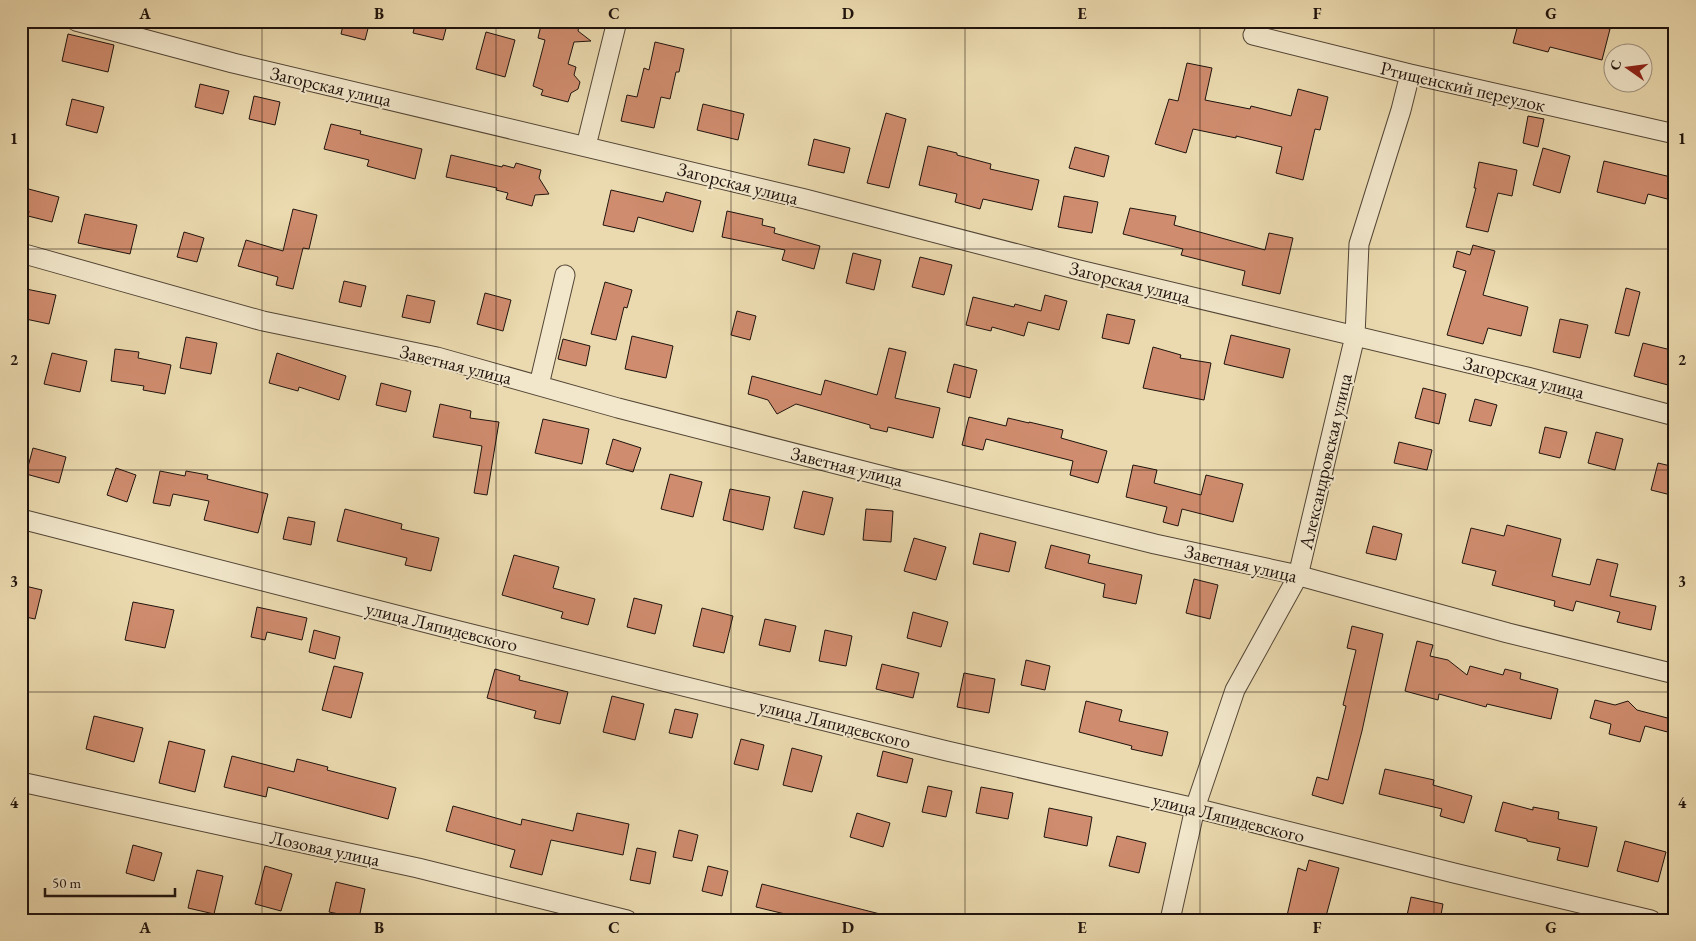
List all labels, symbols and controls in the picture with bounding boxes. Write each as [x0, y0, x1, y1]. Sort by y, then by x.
text: A [138, 3, 151, 24]
text: B [374, 3, 384, 24]
text: C [608, 3, 620, 24]
text: D [842, 3, 854, 24]
text: E [1077, 3, 1087, 24]
text: F [1313, 3, 1322, 24]
text: G [1545, 3, 1557, 24]
north arrow [1604, 42, 1654, 92]
street label: Ртищенский переулок [1378, 55, 1548, 118]
text: С [1605, 58, 1625, 72]
street label: Загорская улица [268, 60, 394, 113]
text: 1 [10, 128, 18, 149]
text: 1 [1678, 128, 1686, 149]
street label: Загорская улица [675, 156, 801, 211]
street label: Загорская улица [1067, 255, 1193, 310]
street label: Заветная улица [397, 338, 515, 391]
text: 2 [10, 349, 19, 370]
text: 2 [1678, 349, 1687, 370]
street label: Загорская улица [1461, 350, 1587, 405]
street label: Александровская улица [1293, 370, 1358, 552]
street label: Заветная улица [788, 440, 906, 493]
street label: Заветная улица [1182, 538, 1300, 589]
text: 3 [10, 571, 18, 592]
text: 3 [1678, 571, 1686, 592]
street label: улица Ляпидевского [363, 596, 520, 657]
street label: улица Ляпидевского [756, 693, 913, 754]
street label: улица Ляпидевского [1150, 787, 1307, 848]
text: 4 [10, 792, 19, 813]
text: 4 [1678, 792, 1687, 813]
street label: Лозовая улица [268, 825, 382, 872]
scale bar [45, 866, 175, 898]
text: 50 m [52, 873, 81, 892]
text: A [138, 917, 151, 938]
text: B [374, 917, 384, 938]
text: C [608, 917, 620, 938]
text: D [842, 917, 854, 938]
text: E [1077, 917, 1087, 938]
text: F [1313, 917, 1322, 938]
text: G [1545, 917, 1557, 938]

